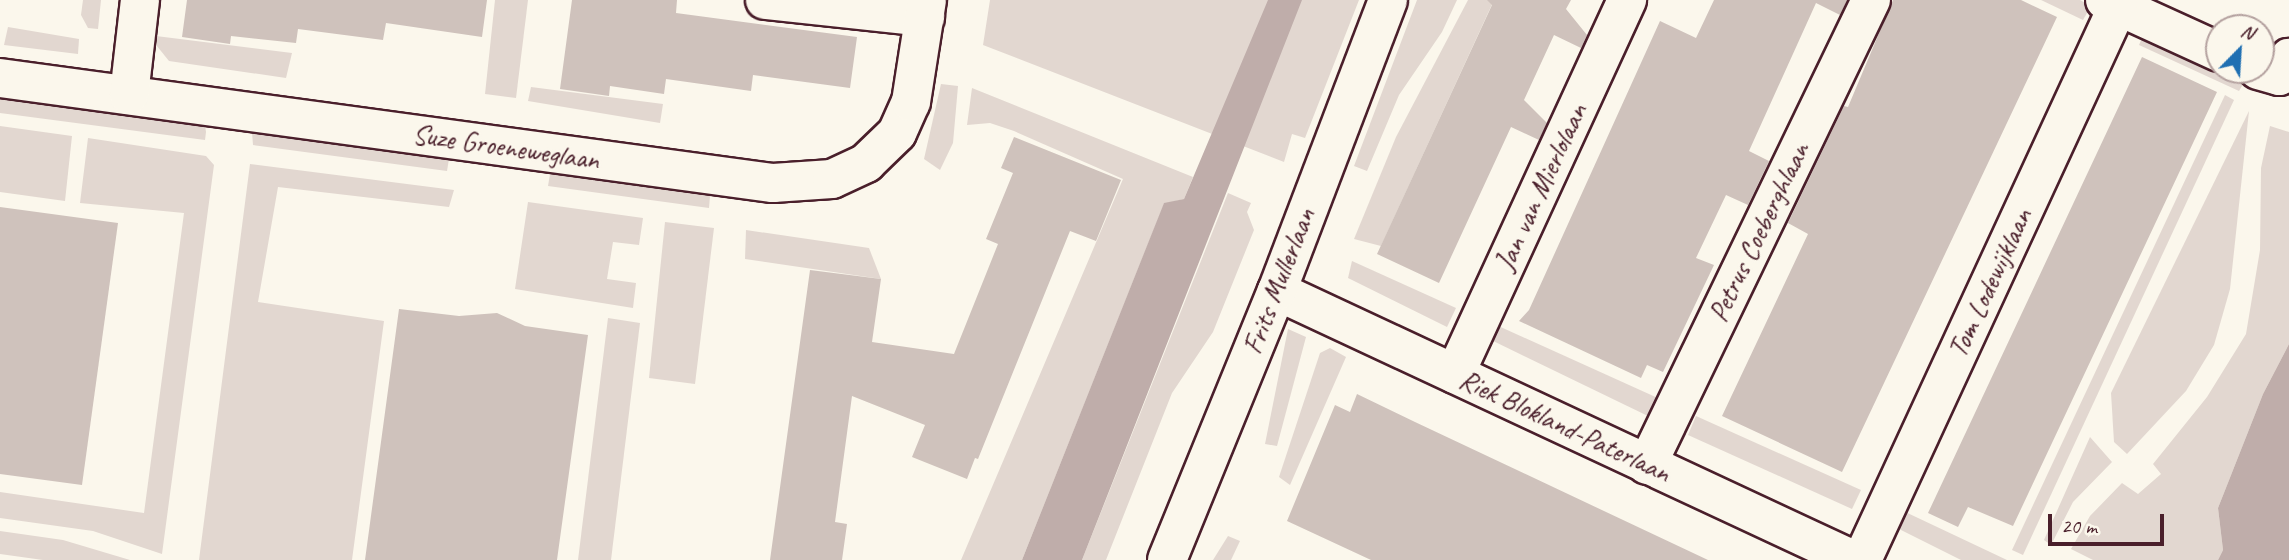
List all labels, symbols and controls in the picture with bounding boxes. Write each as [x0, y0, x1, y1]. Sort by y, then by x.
north arrow [2205, 14, 2275, 84]
text: N [2237, 18, 2258, 45]
street label: Jan van Mierlolaan [1488, 98, 1594, 276]
street label: Suze Groeneweglaan [411, 117, 601, 177]
street label: Petrus Coeberghlaan [1701, 137, 1817, 327]
street label: Frits Mullerlaan [1236, 203, 1322, 359]
street label: Tom Lodewijklaan [1941, 203, 2039, 363]
street label: Riek Blokland-Paterlaan [1454, 363, 1676, 489]
scale bar [2051, 500, 2166, 544]
text: 20 m [2061, 513, 2097, 539]

